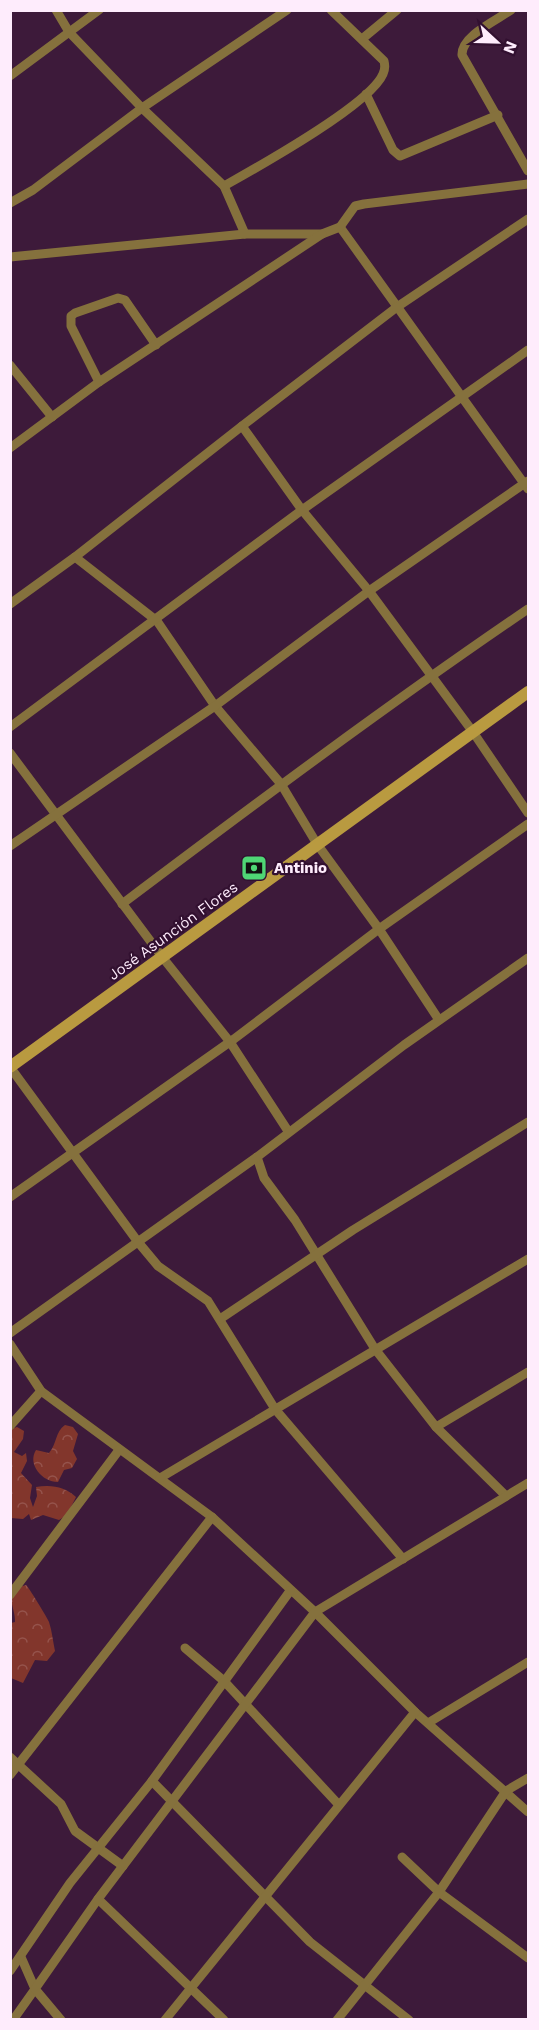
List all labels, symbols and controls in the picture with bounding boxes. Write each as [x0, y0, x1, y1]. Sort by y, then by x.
north arrow [467, 12, 527, 72]
text: N [499, 38, 521, 56]
bank icon: Antinio [239, 853, 269, 883]
place label: Antinio [274, 859, 327, 877]
street label: José Asunción Flores [105, 878, 241, 984]

